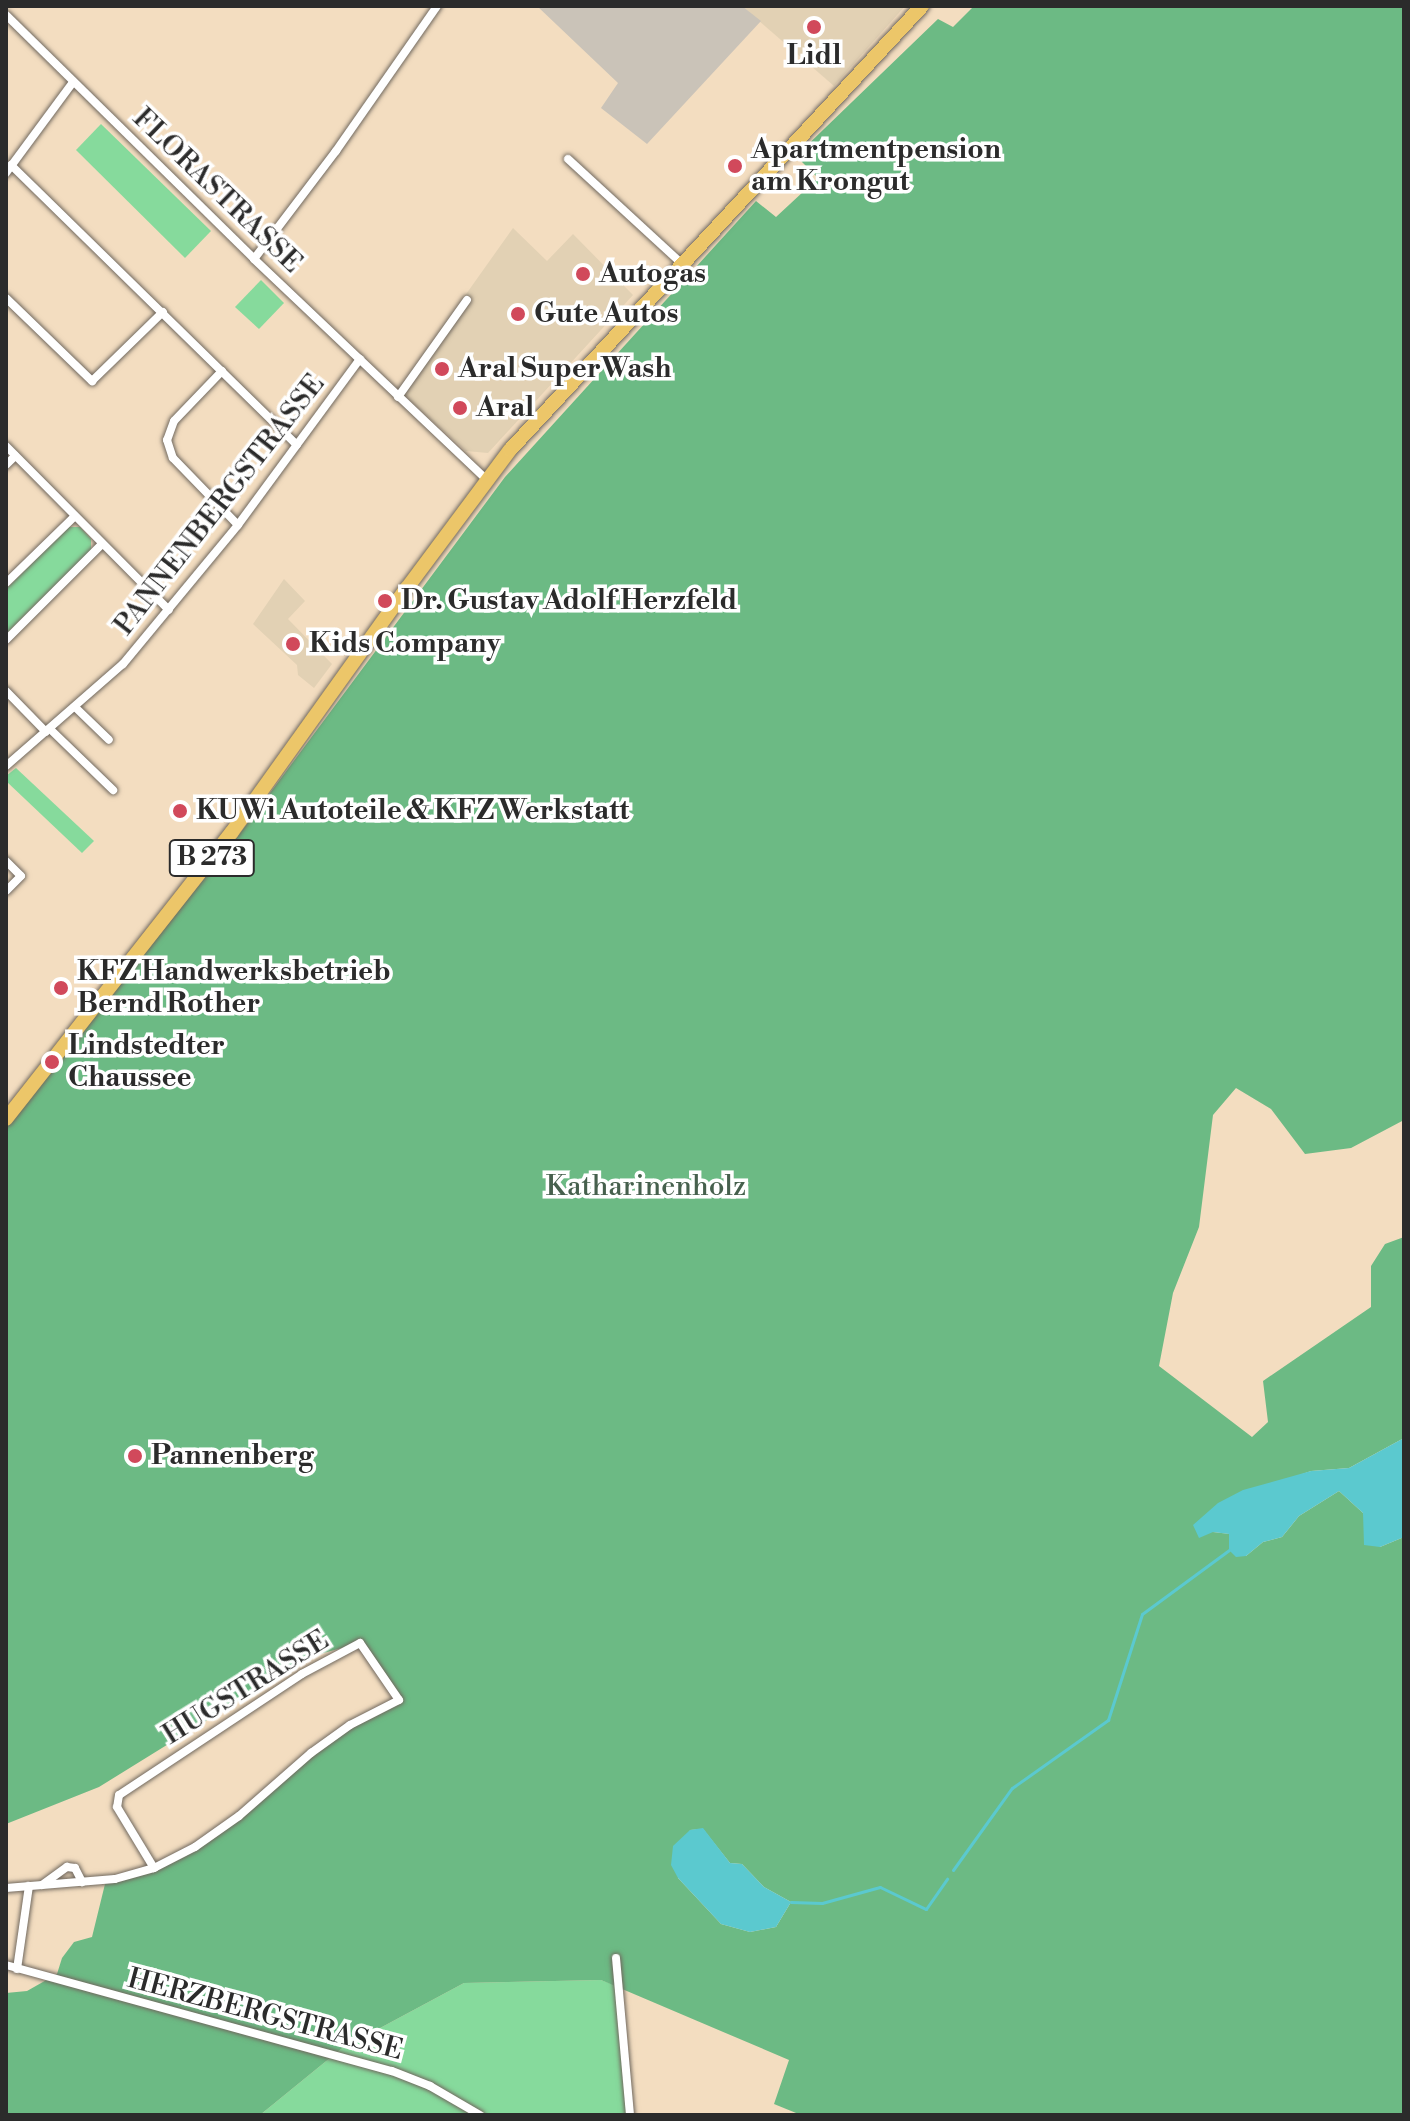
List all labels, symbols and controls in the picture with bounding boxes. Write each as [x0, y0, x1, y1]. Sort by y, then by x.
marker: Lidl [805, 18, 823, 36]
place label: Lidl [787, 39, 841, 73]
street label: FLORASTRASSE [125, 102, 309, 280]
place label: Apartmentpension am Krongut [751, 133, 1001, 199]
marker: Apartmentpension am Krongut [726, 157, 744, 175]
place label: Autogas [599, 257, 706, 291]
marker: Autogas [574, 265, 592, 283]
place label: Gute Autos [534, 297, 679, 331]
marker: Gute Autos [509, 305, 527, 323]
place label: Aral SuperWash [458, 352, 672, 386]
marker: Aral SuperWash [433, 360, 451, 378]
street label: PANNENBERGSTRASSE [108, 368, 332, 642]
place label: Aral [476, 391, 534, 425]
marker: Aral [451, 399, 469, 417]
place label: Dr. Gustav Adolf Herzfeld [401, 584, 737, 618]
marker: Dr. Gustav Adolf Herzfeld [376, 592, 394, 610]
place label: Kids Company [309, 627, 501, 661]
marker: Kids Company [284, 635, 302, 653]
place label: KUWi Autoteile & KFZ Werkstatt [196, 794, 629, 828]
marker: KUWi Autoteile & KFZ Werkstatt [171, 802, 189, 820]
road number: B 273 [168, 836, 256, 880]
place label: KFZ Handwerksbetrieb Bernd Rother [77, 955, 391, 1021]
marker: KFZ Handwerksbetrieb Bernd Rother [52, 979, 70, 997]
place label: Lindstedter Chaussee [68, 1029, 225, 1095]
marker: Lindstedter Chaussee [43, 1053, 61, 1071]
park label: Katharinenholz [546, 1170, 746, 1204]
place label: Pannenberg [151, 1439, 314, 1473]
marker: Pannenberg [126, 1447, 144, 1465]
street label: HUGSTRASSE [157, 1624, 335, 1752]
street label: HERZBERGSTRASSE [124, 1962, 406, 2068]

